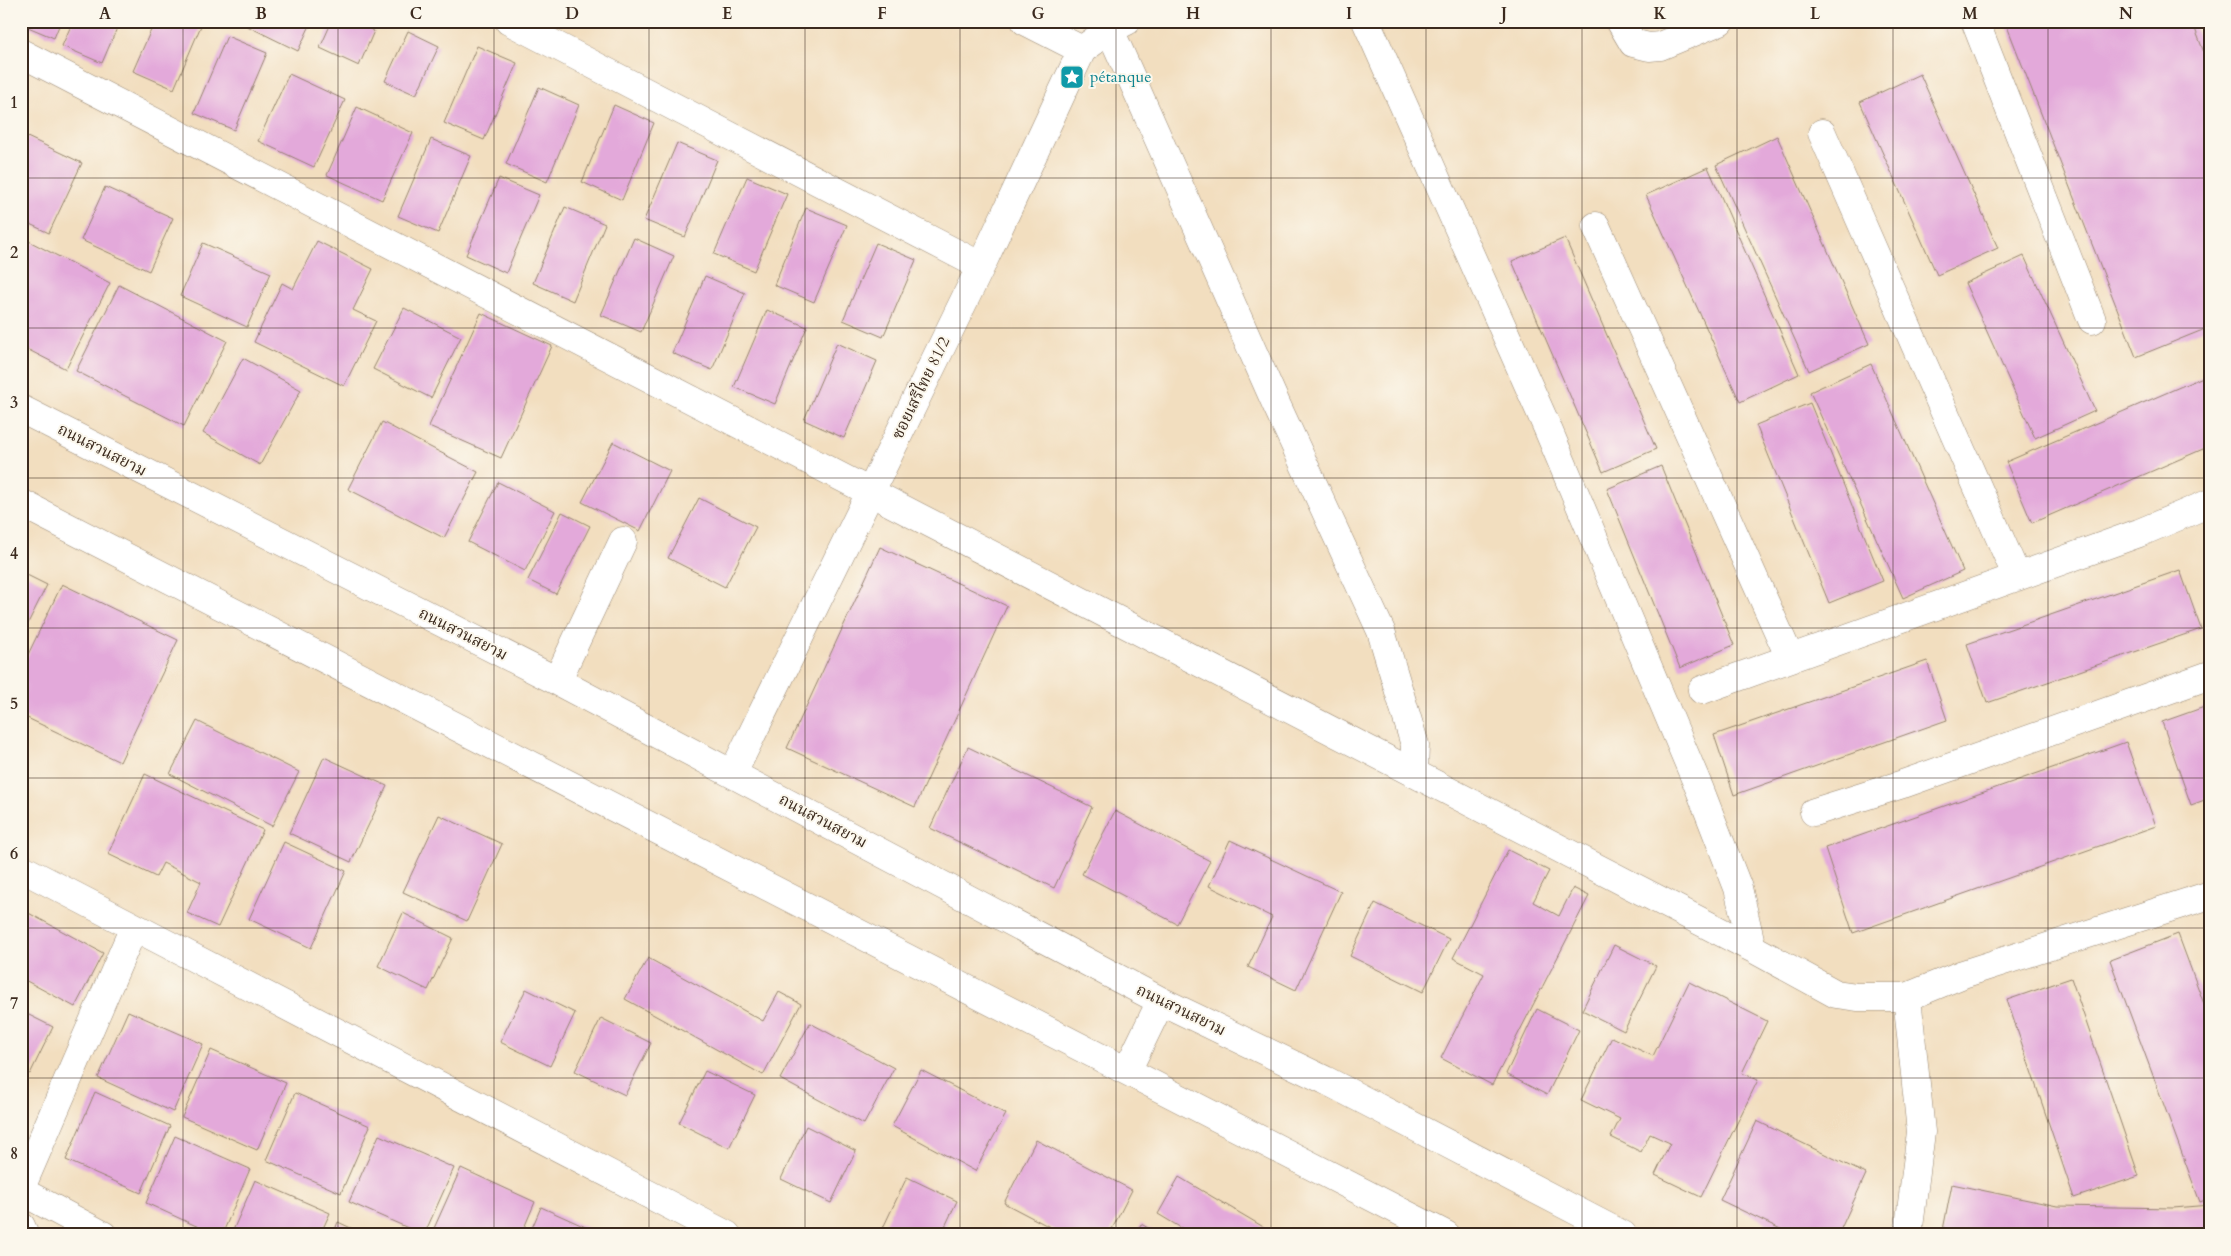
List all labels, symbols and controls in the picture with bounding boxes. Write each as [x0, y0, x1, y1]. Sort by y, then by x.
text: A [99, 3, 111, 25]
text: B [255, 3, 267, 25]
text: C [410, 3, 422, 25]
text: D [565, 3, 579, 25]
text: E [722, 3, 732, 25]
text: F [877, 3, 887, 25]
text: G [1031, 3, 1045, 25]
text: H [1186, 3, 1200, 25]
text: I [1346, 3, 1352, 25]
text: J [1499, 3, 1507, 25]
text: K [1654, 3, 1667, 25]
text: L [1810, 3, 1821, 25]
text: M [1962, 3, 1978, 25]
text: N [2119, 3, 2133, 25]
place icon: pétanque [1059, 64, 1085, 90]
place label: pétanque [1090, 66, 1151, 88]
text: 1 [10, 92, 18, 114]
text: 2 [10, 242, 18, 264]
street label: ซอยเสรีไทย 81/2 [887, 333, 955, 443]
text: 3 [10, 392, 18, 414]
street label: ถนนสวนสยาม [54, 418, 150, 482]
text: 4 [10, 543, 18, 565]
street label: ถนนสวนสยาม [415, 602, 511, 666]
text: 5 [10, 693, 18, 715]
street label: ถนนสวนสยาม [775, 788, 871, 854]
text: 6 [10, 843, 18, 865]
street label: ถนนสวนสยาม [1132, 979, 1230, 1041]
text: 7 [10, 993, 18, 1015]
text: 8 [10, 1143, 18, 1165]

